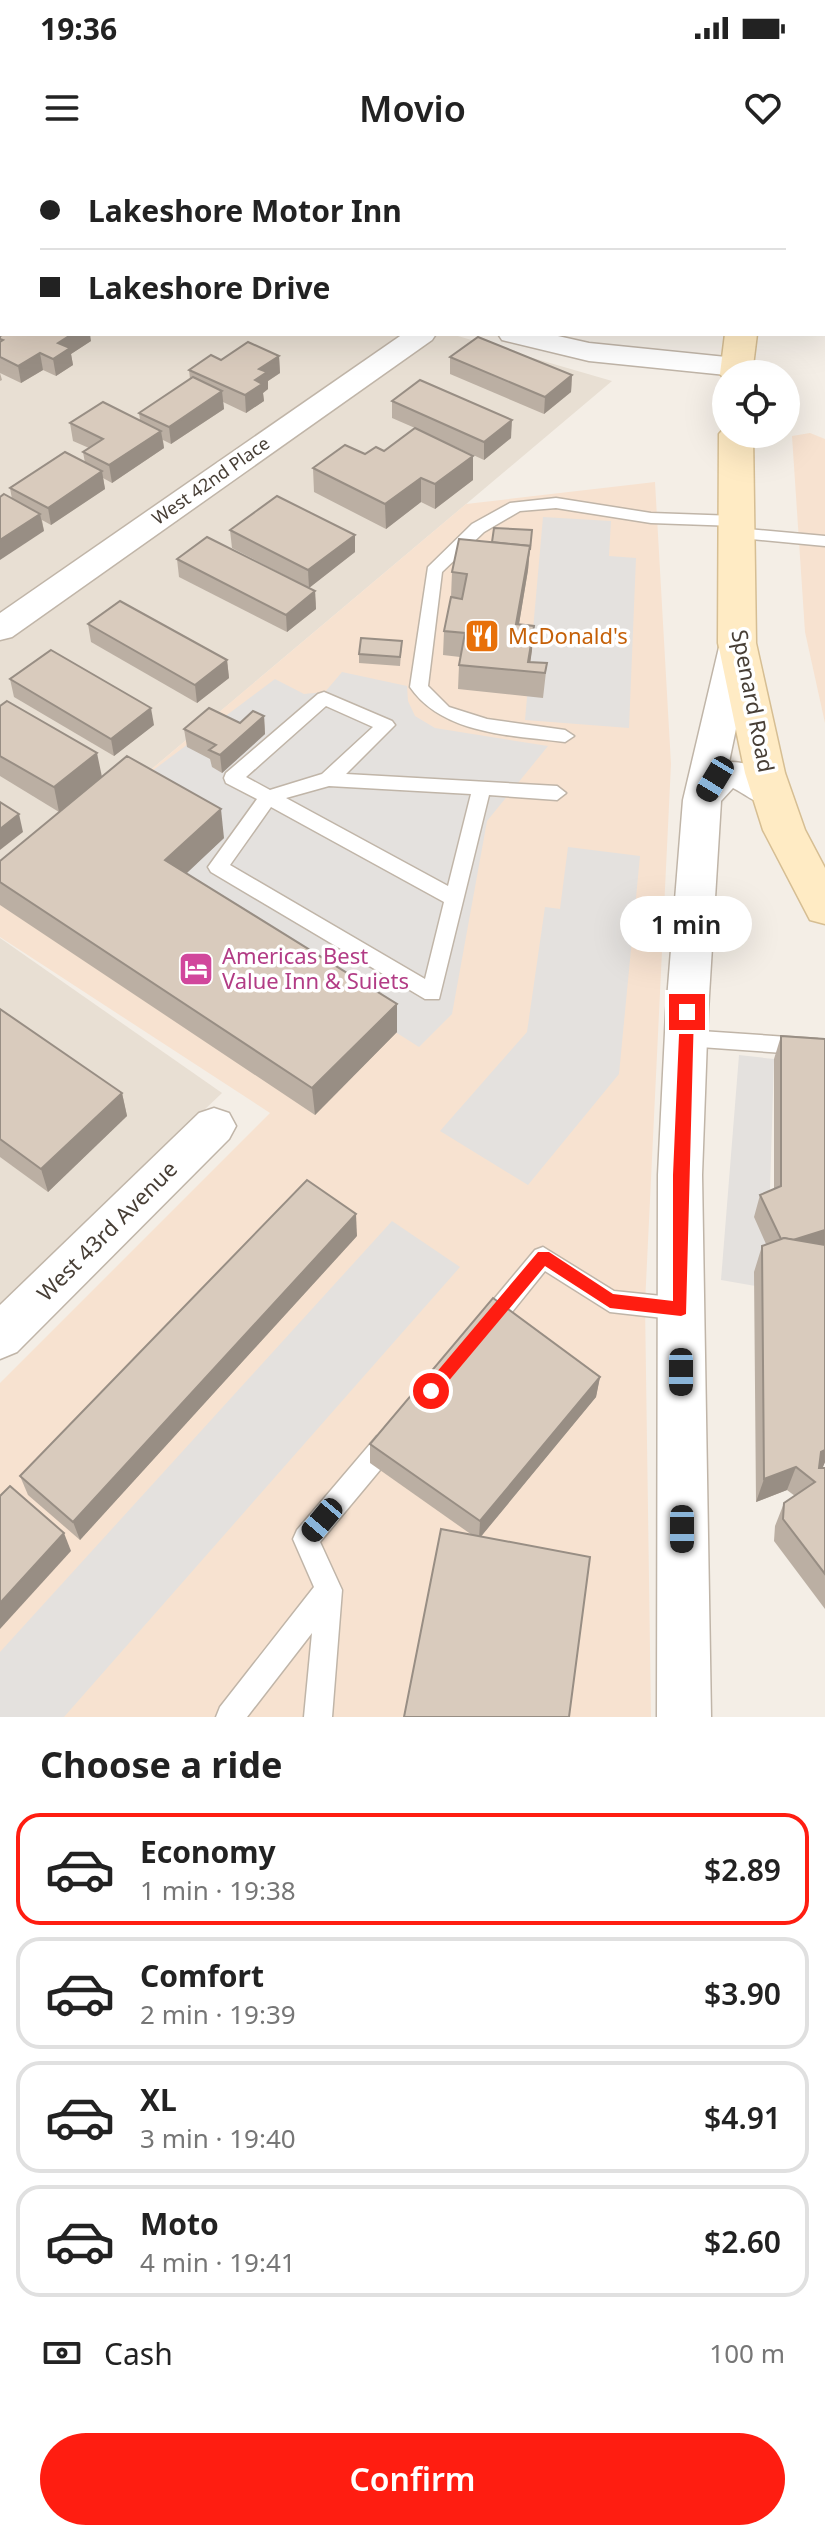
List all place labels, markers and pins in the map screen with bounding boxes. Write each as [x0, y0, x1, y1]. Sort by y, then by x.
restaurant icon: McDonald's [463, 617, 501, 655]
place label: McDonald's [508, 620, 628, 650]
place label: Americas Best Value Inn & Suiets [222, 940, 409, 995]
hotel icon: Americas Best Value Inn & Suiets [177, 950, 215, 988]

